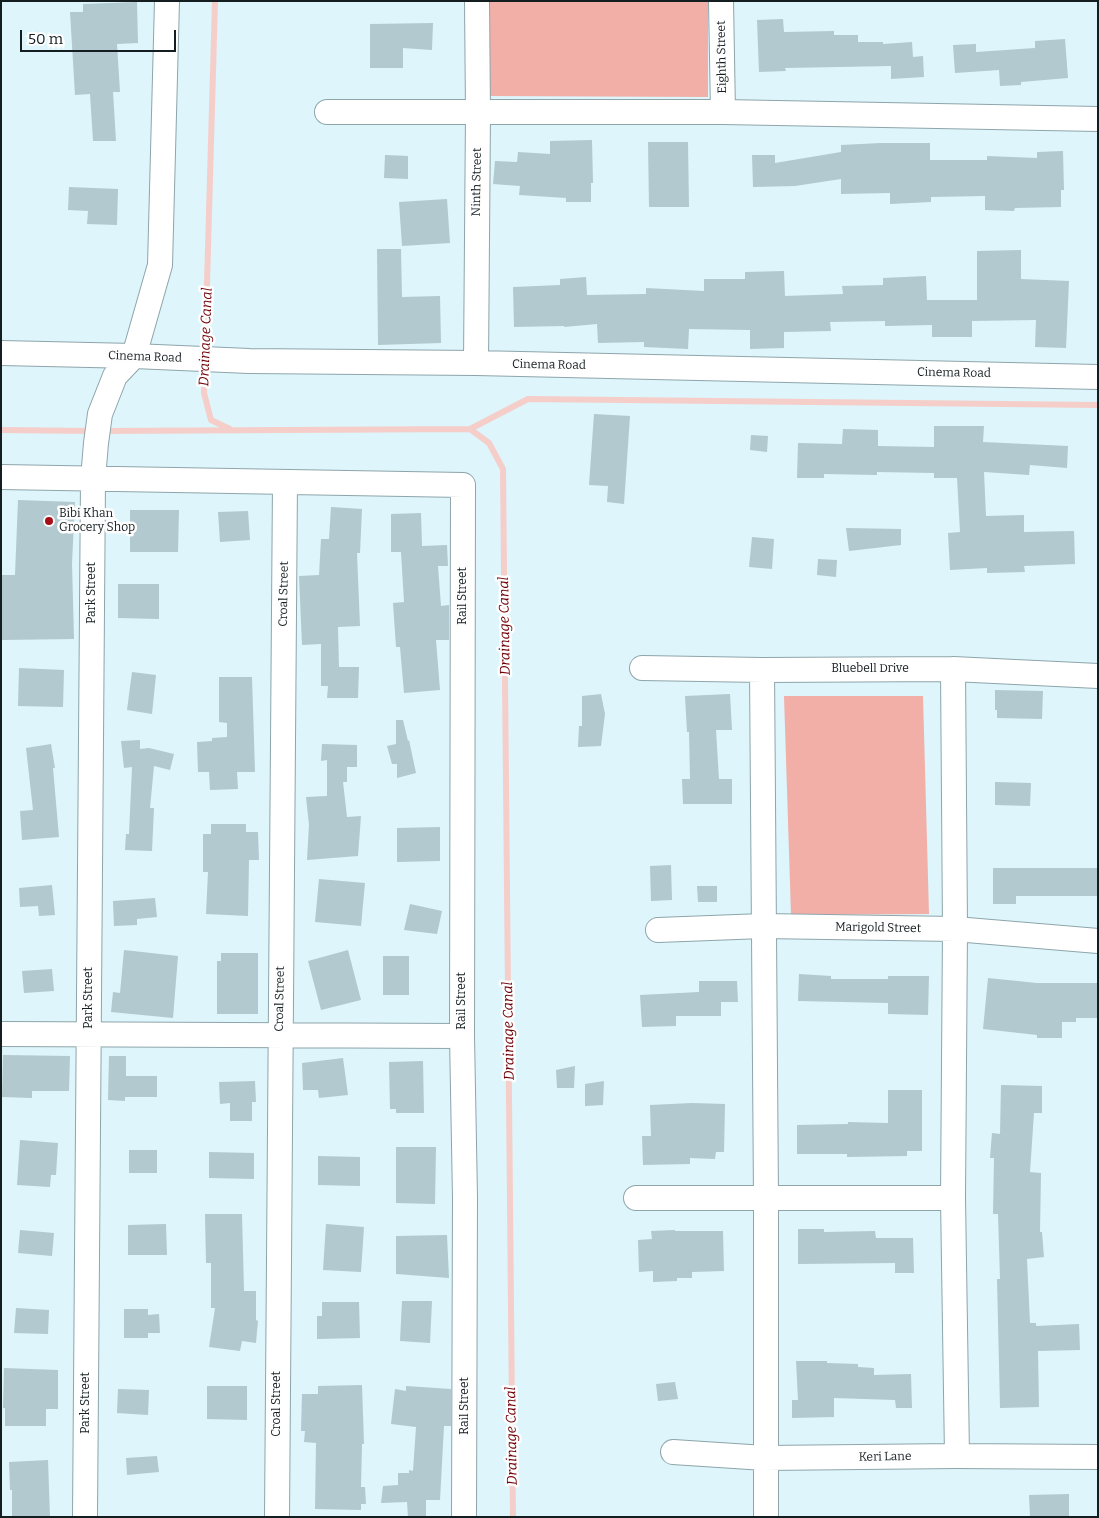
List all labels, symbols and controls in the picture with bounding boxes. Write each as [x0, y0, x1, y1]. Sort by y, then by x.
scale bar [22, 20, 179, 52]
street label: Eighth Street [714, 20, 730, 94]
text: 50 m [28, 30, 63, 48]
street label: Ninth Street [469, 148, 485, 216]
water label: Drainage Canal [196, 287, 216, 387]
street label: Cinema Road [108, 349, 182, 365]
street label: Cinema Road [512, 357, 586, 373]
street label: Cinema Road [917, 365, 991, 381]
place label: Bibi Khan Grocery Shop [59, 507, 135, 535]
marker: Bibi Khan Grocery Shop [43, 515, 55, 527]
street label: Croal Street [276, 561, 292, 627]
street label: Park Street [85, 562, 99, 624]
street label: Rail Street [456, 567, 470, 625]
water label: Drainage Canal [496, 577, 514, 675]
street label: Bluebell Drive [831, 662, 909, 676]
street label: Marigold Street [835, 920, 921, 936]
street label: Croal Street [272, 966, 288, 1032]
street label: Park Street [82, 967, 96, 1029]
street label: Rail Street [455, 972, 469, 1030]
water label: Drainage Canal [500, 982, 518, 1080]
street label: Croal Street [270, 1371, 284, 1437]
street label: Park Street [79, 1372, 93, 1434]
street label: Rail Street [458, 1377, 472, 1435]
water label: Drainage Canal [503, 1387, 521, 1485]
street label: Keri Lane [858, 1449, 912, 1465]

